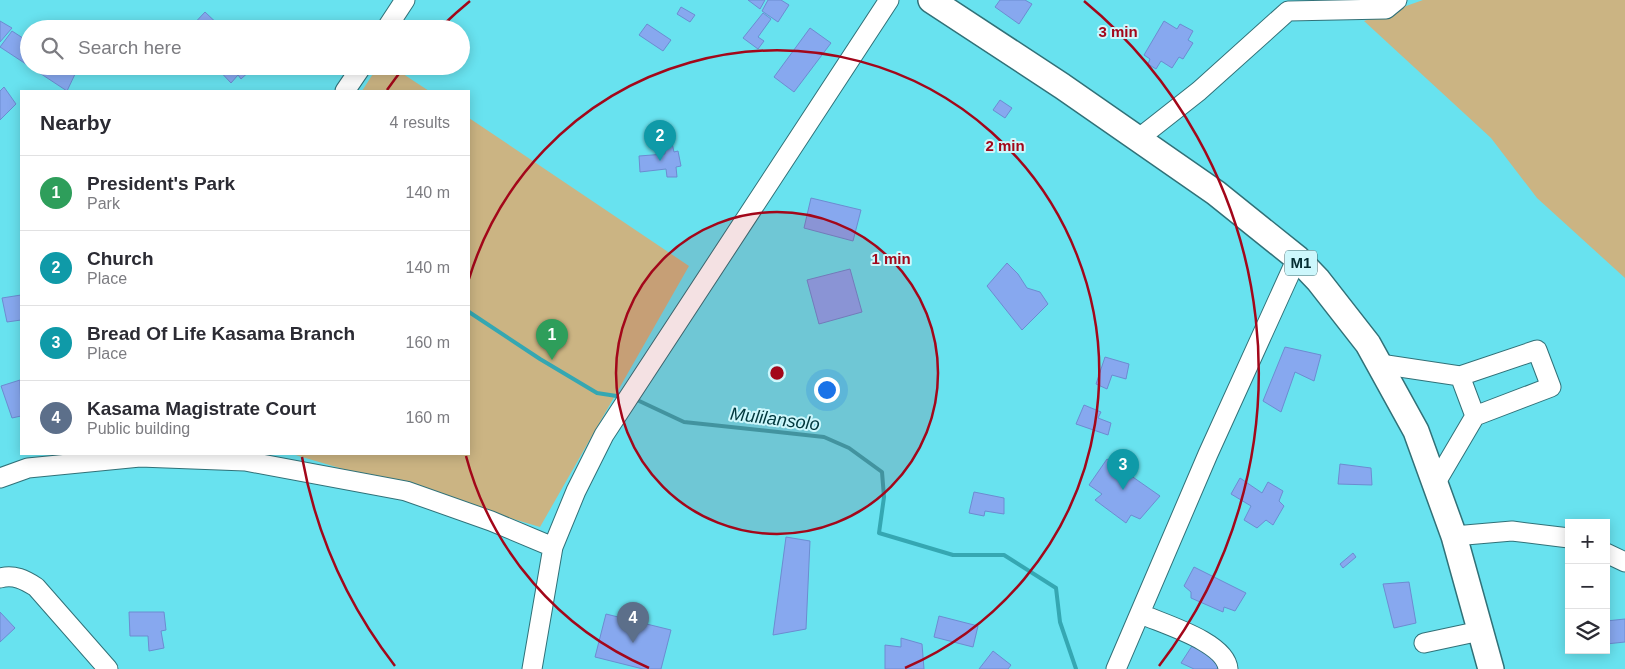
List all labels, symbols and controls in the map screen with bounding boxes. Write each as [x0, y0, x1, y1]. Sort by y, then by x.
search box [20, 20, 470, 75]
text: 3 min [1098, 23, 1138, 40]
icon: search [38, 34, 66, 62]
text: Search here [78, 37, 182, 58]
text: Nearby [40, 111, 111, 134]
text: 4 results [390, 114, 450, 131]
pin: 2 [644, 120, 676, 161]
text: 2 min [985, 137, 1025, 154]
text: President's Park [87, 173, 235, 194]
text: 1 [52, 184, 60, 201]
text: 140 m [406, 184, 450, 201]
text: Park [87, 195, 120, 212]
text: Church [87, 248, 154, 269]
text: 1 min [871, 250, 911, 267]
road number: M1 [1285, 250, 1317, 276]
text: 2 [52, 259, 60, 276]
text: 140 m [406, 259, 450, 276]
text: Place [87, 270, 127, 287]
pin: 1 [536, 319, 568, 360]
text: Bread Of Life Kasama Branch [87, 323, 355, 344]
text: 3 [52, 334, 60, 351]
text: 160 m [406, 334, 450, 351]
text: Place [87, 345, 127, 362]
centre of rings [768, 364, 786, 382]
your location [814, 377, 840, 403]
text: Kasama Magistrate Court [87, 398, 316, 419]
water label: Mulilansolo [729, 404, 821, 434]
text: 4 [52, 409, 60, 426]
text: 160 m [406, 409, 450, 426]
text: Public building [87, 420, 190, 437]
pin: 3 [1107, 449, 1139, 490]
map controls [1565, 519, 1610, 654]
button: + [1565, 519, 1610, 564]
button: − [1565, 564, 1610, 609]
pin: 4 [617, 602, 649, 643]
button: layers [1565, 609, 1610, 654]

